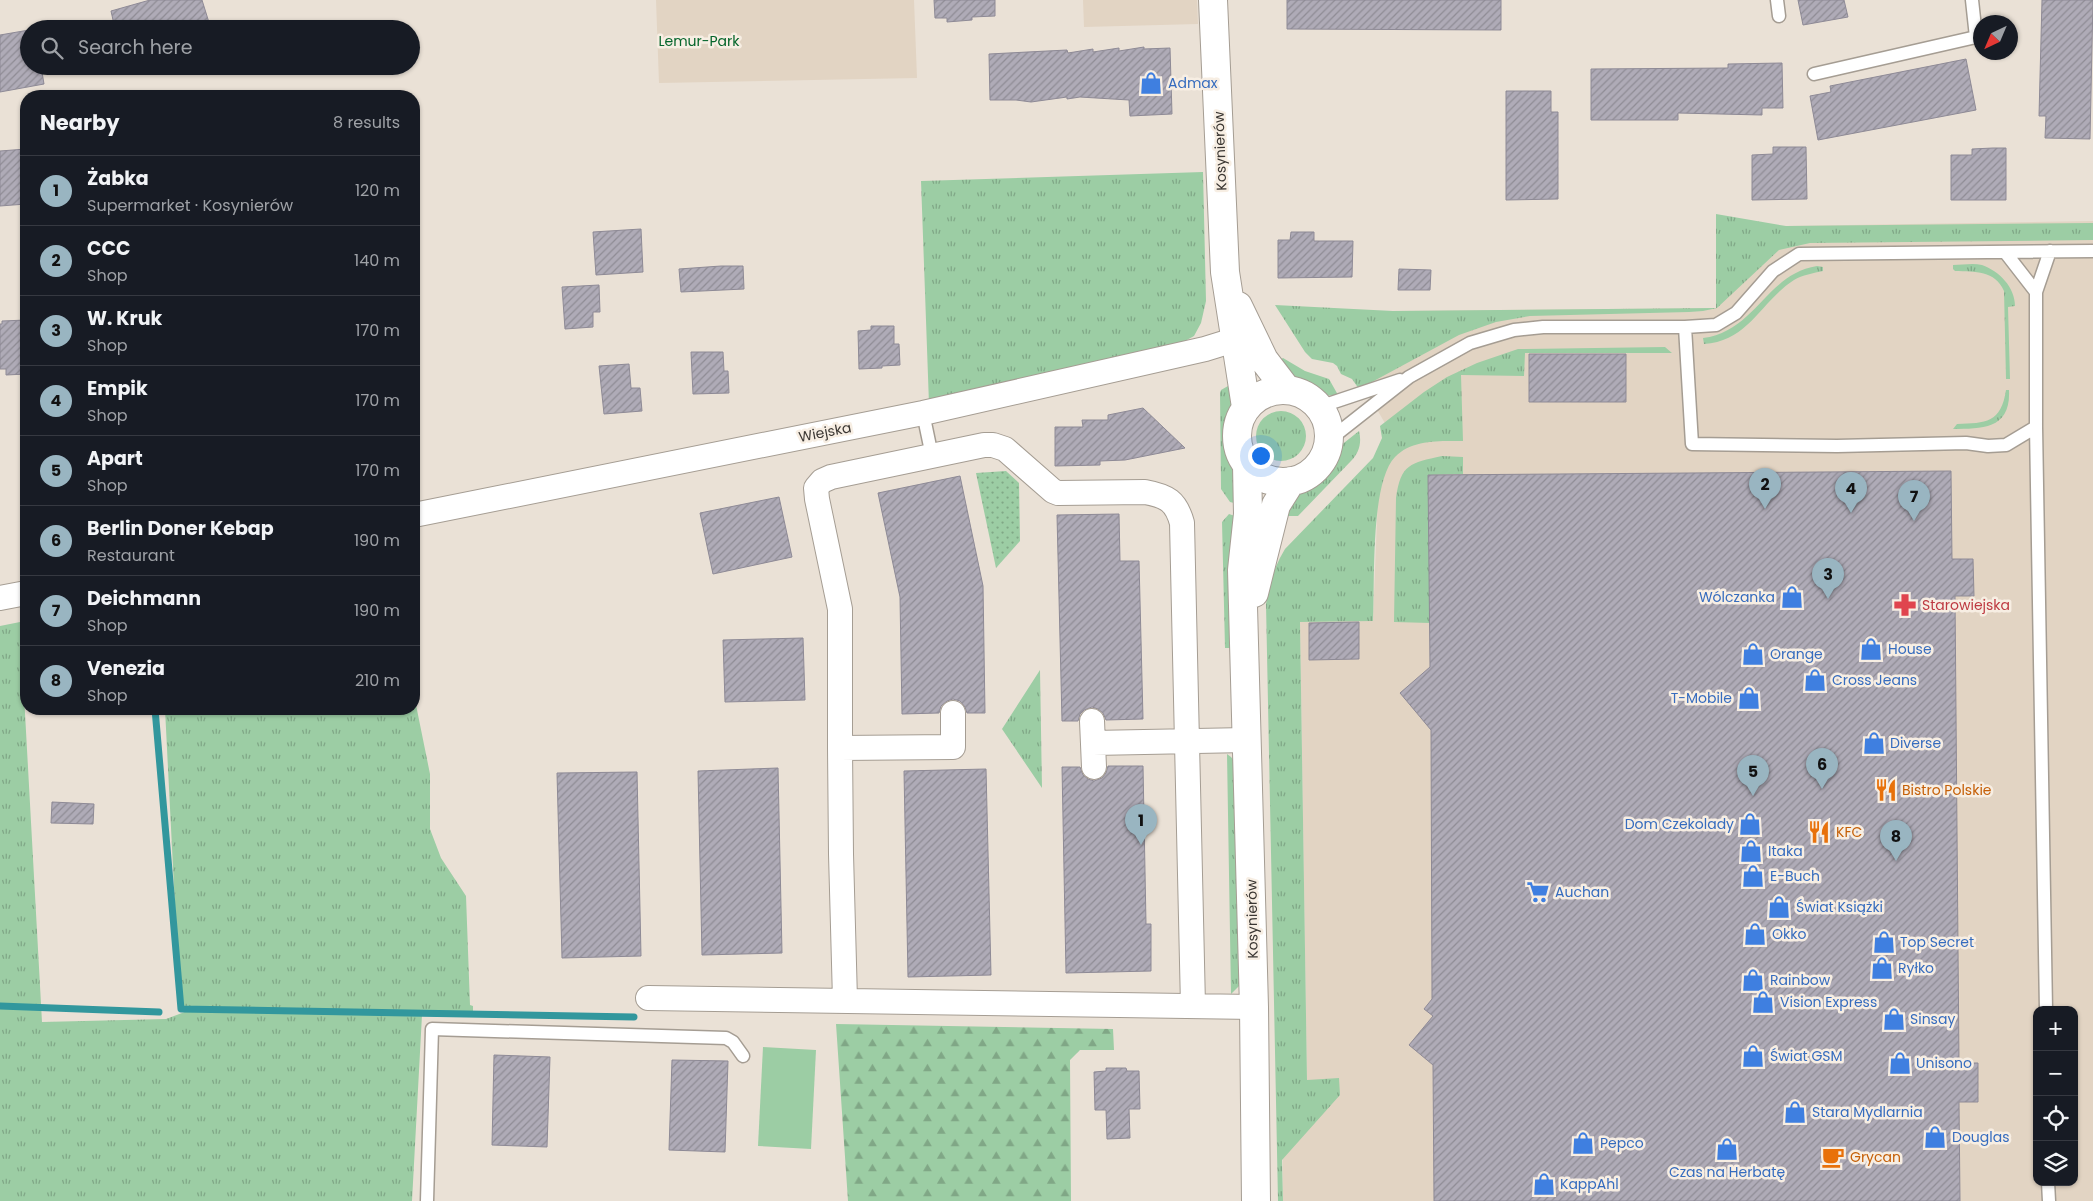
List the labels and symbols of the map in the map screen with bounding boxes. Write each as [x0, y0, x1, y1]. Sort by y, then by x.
north arrow [1973, 15, 2018, 60]
park label: Lemur-Park [658, 31, 740, 51]
shop icon: Admax [1138, 70, 1164, 96]
place label: Admax [1168, 73, 1218, 93]
street label: Kosynierów [1209, 111, 1231, 191]
street label: Wiejska [797, 417, 853, 447]
your location [1248, 443, 1274, 469]
pin: 2 [1749, 468, 1781, 509]
pin: 4 [1835, 472, 1867, 513]
pin: 7 [1898, 480, 1930, 521]
pin: 3 [1812, 558, 1844, 599]
shop icon: Wólczanka [1779, 584, 1805, 610]
place label: Wólczanka [1699, 587, 1775, 607]
pharmacy icon: Starowiejska [1892, 592, 1918, 618]
place label: Starowiejska [1922, 595, 2010, 615]
shop icon: House [1858, 636, 1884, 662]
place label: House [1888, 639, 1932, 659]
shop icon: Orange [1740, 641, 1766, 667]
place label: Orange [1770, 644, 1823, 664]
shop icon: Cross Jeans [1802, 667, 1828, 693]
place label: Cross Jeans [1832, 670, 1917, 690]
shop icon: T-Mobile [1736, 685, 1762, 711]
place label: T-Mobile [1671, 688, 1732, 708]
shop icon: Diverse [1861, 730, 1887, 756]
place label: Diverse [1890, 733, 1941, 753]
pin: 6 [1806, 748, 1838, 789]
pin: 5 [1737, 755, 1769, 796]
restaurant icon: Bistro Polskie [1873, 777, 1899, 803]
place label: Bistro Polskie [1902, 780, 1992, 800]
pin: 1 [1125, 804, 1157, 845]
shop icon: Dom Czekolady [1737, 811, 1763, 837]
place label: Dom Czekolady [1625, 814, 1734, 834]
restaurant icon: KFC [1806, 819, 1832, 845]
pin: 8 [1880, 820, 1912, 861]
place label: KFC [1836, 822, 1862, 842]
shop icon: Itaka [1738, 838, 1764, 864]
place label: Itaka [1768, 841, 1803, 861]
shop icon: E-Buch [1740, 863, 1766, 889]
place label: E-Buch [1770, 866, 1820, 886]
street label: Kosynierów [1241, 879, 1263, 959]
supermarket icon: Auchan [1525, 879, 1551, 905]
place label: Auchan [1555, 882, 1609, 902]
shop icon: Świat Książki [1766, 894, 1792, 920]
place label: Świat Książki [1796, 897, 1883, 917]
shop icon: Okko [1742, 921, 1768, 947]
place label: Okko [1772, 924, 1806, 944]
shop icon: Top Secret [1871, 929, 1897, 955]
place label: Top Secret [1900, 932, 1974, 952]
shop icon: Ryłko [1869, 955, 1895, 981]
place label: Ryłko [1898, 958, 1934, 978]
shop icon: Rainbow [1740, 967, 1766, 993]
place label: Rainbow [1770, 970, 1831, 990]
shop icon: Vision Express [1750, 989, 1776, 1015]
place label: Vision Express [1780, 992, 1877, 1012]
shop icon: Sinsay [1881, 1006, 1907, 1032]
place label: Sinsay [1910, 1009, 1955, 1029]
shop icon: Świat GSM [1740, 1043, 1766, 1069]
place label: Świat GSM [1770, 1046, 1843, 1066]
shop icon: Unisono [1887, 1050, 1913, 1076]
place label: Unisono [1916, 1053, 1972, 1073]
shop icon: Stara Mydlarnia [1782, 1099, 1808, 1125]
place label: Stara Mydlarnia [1812, 1102, 1923, 1122]
shop icon: Douglas [1922, 1124, 1948, 1150]
place label: Douglas [1952, 1127, 2010, 1147]
shop icon: Pepco [1570, 1130, 1596, 1156]
place label: Pepco [1600, 1133, 1644, 1153]
shop icon: Czas na Herbatę [1714, 1136, 1740, 1162]
cafe icon: Grycan [1820, 1144, 1846, 1170]
place label: Grycan [1850, 1147, 1901, 1167]
place label: Czas na Herbatę [1669, 1162, 1785, 1182]
shop icon: KappAhl [1531, 1171, 1557, 1197]
place label: KappAhl [1560, 1174, 1619, 1194]

